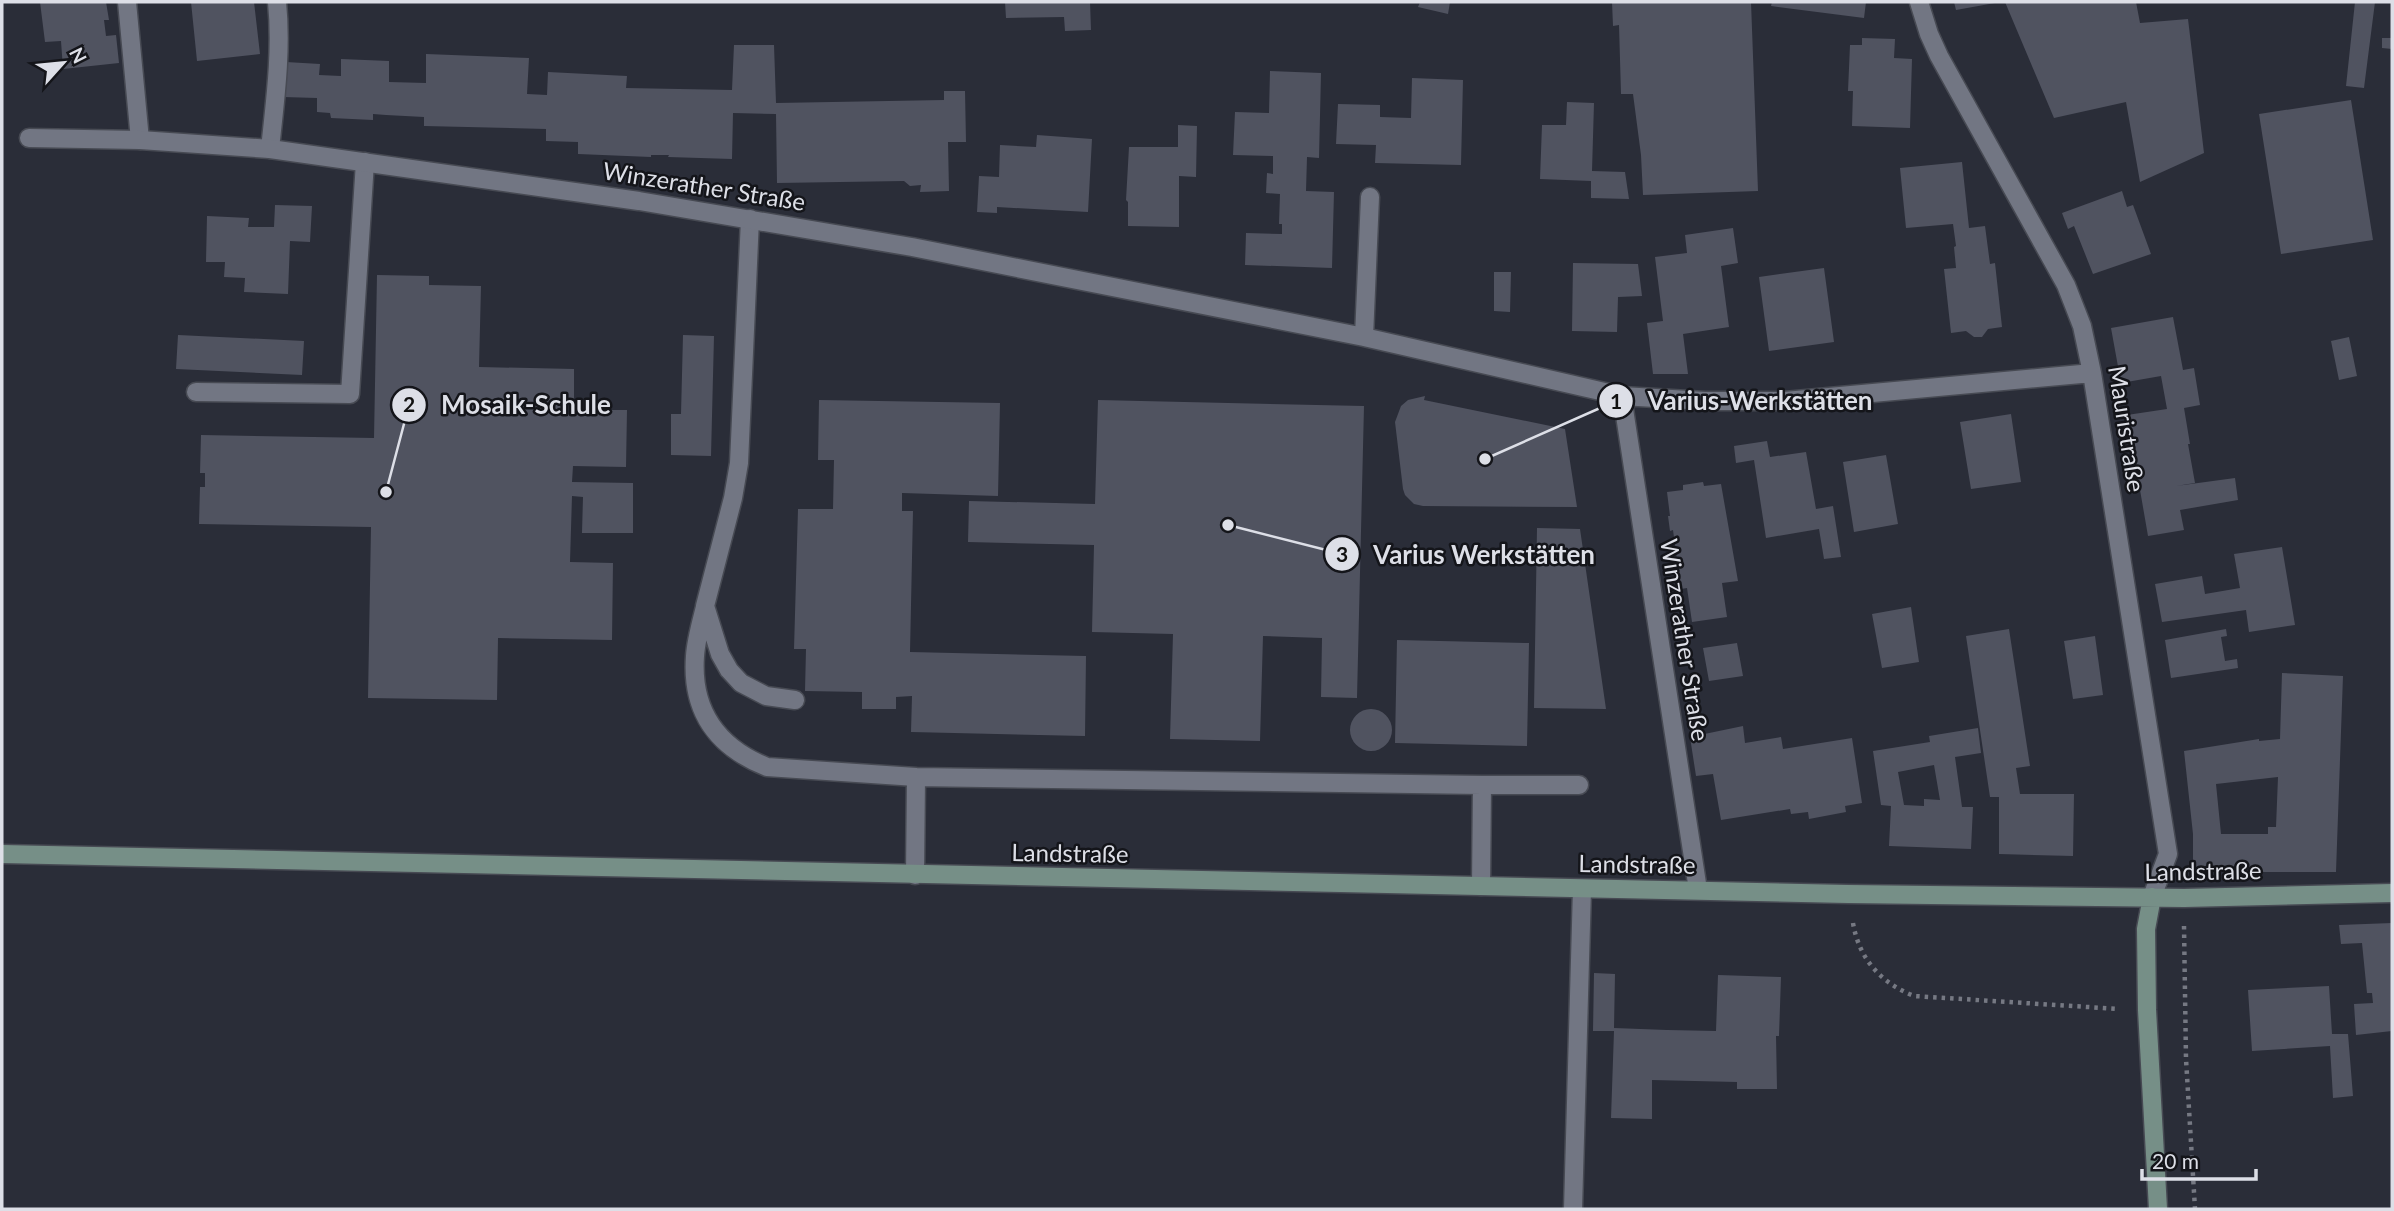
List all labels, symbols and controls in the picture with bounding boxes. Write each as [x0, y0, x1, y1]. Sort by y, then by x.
north arrow [28, 28, 98, 98]
text: N [65, 43, 92, 67]
street label: Winzerather Straße [601, 155, 808, 216]
street label: Mauristraße [2103, 363, 2152, 494]
callout: Varius-Werkstätten [1599, 378, 1886, 425]
callout: Mosaik-Schule [392, 381, 625, 428]
text: Varius-Werkstätten [1647, 384, 1872, 416]
text: Mosaik-Schule [441, 388, 611, 420]
text: 1 [1610, 388, 1622, 413]
text: 2 [403, 391, 415, 416]
callout: Varius Werkstätten [1324, 531, 1609, 578]
street label: Winzerather Straße [1655, 536, 1716, 743]
text: Varius Werkstätten [1372, 538, 1595, 570]
text: 3 [1336, 541, 1348, 566]
street label: Landstraße [1011, 837, 1129, 868]
street label: Landstraße [1578, 848, 1696, 879]
street label: Landstraße [2144, 855, 2262, 886]
scale bar [2142, 1138, 2256, 1182]
text: 20 m [2152, 1148, 2199, 1173]

